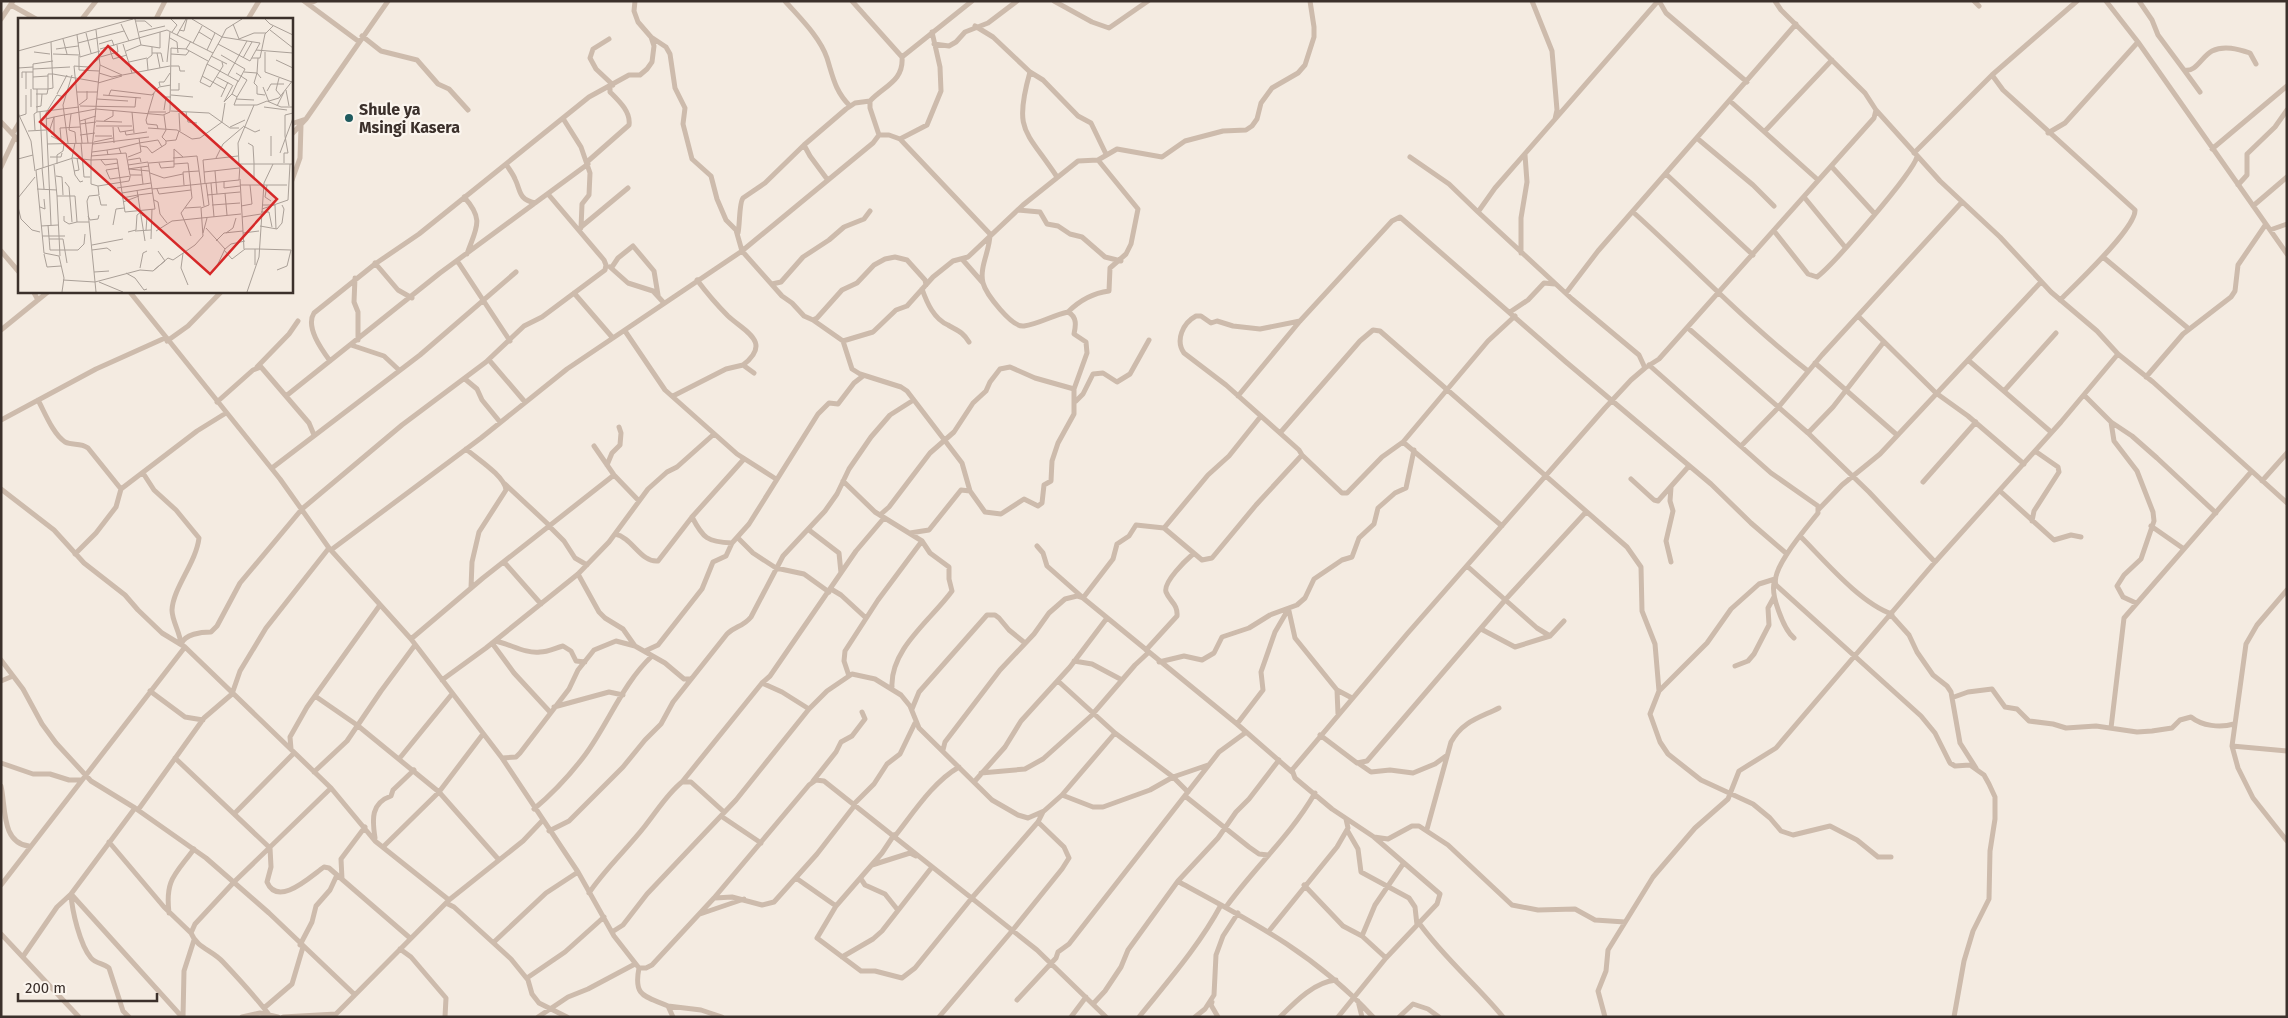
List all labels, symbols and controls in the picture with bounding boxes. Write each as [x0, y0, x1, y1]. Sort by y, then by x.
inset map [18, 18, 292, 292]
place label: Shule ya Msingi Kasera [359, 100, 460, 137]
marker: Shule ya Msingi Kasera [343, 112, 355, 124]
scale bar [18, 970, 156, 1002]
text: 200 m [25, 979, 66, 997]

